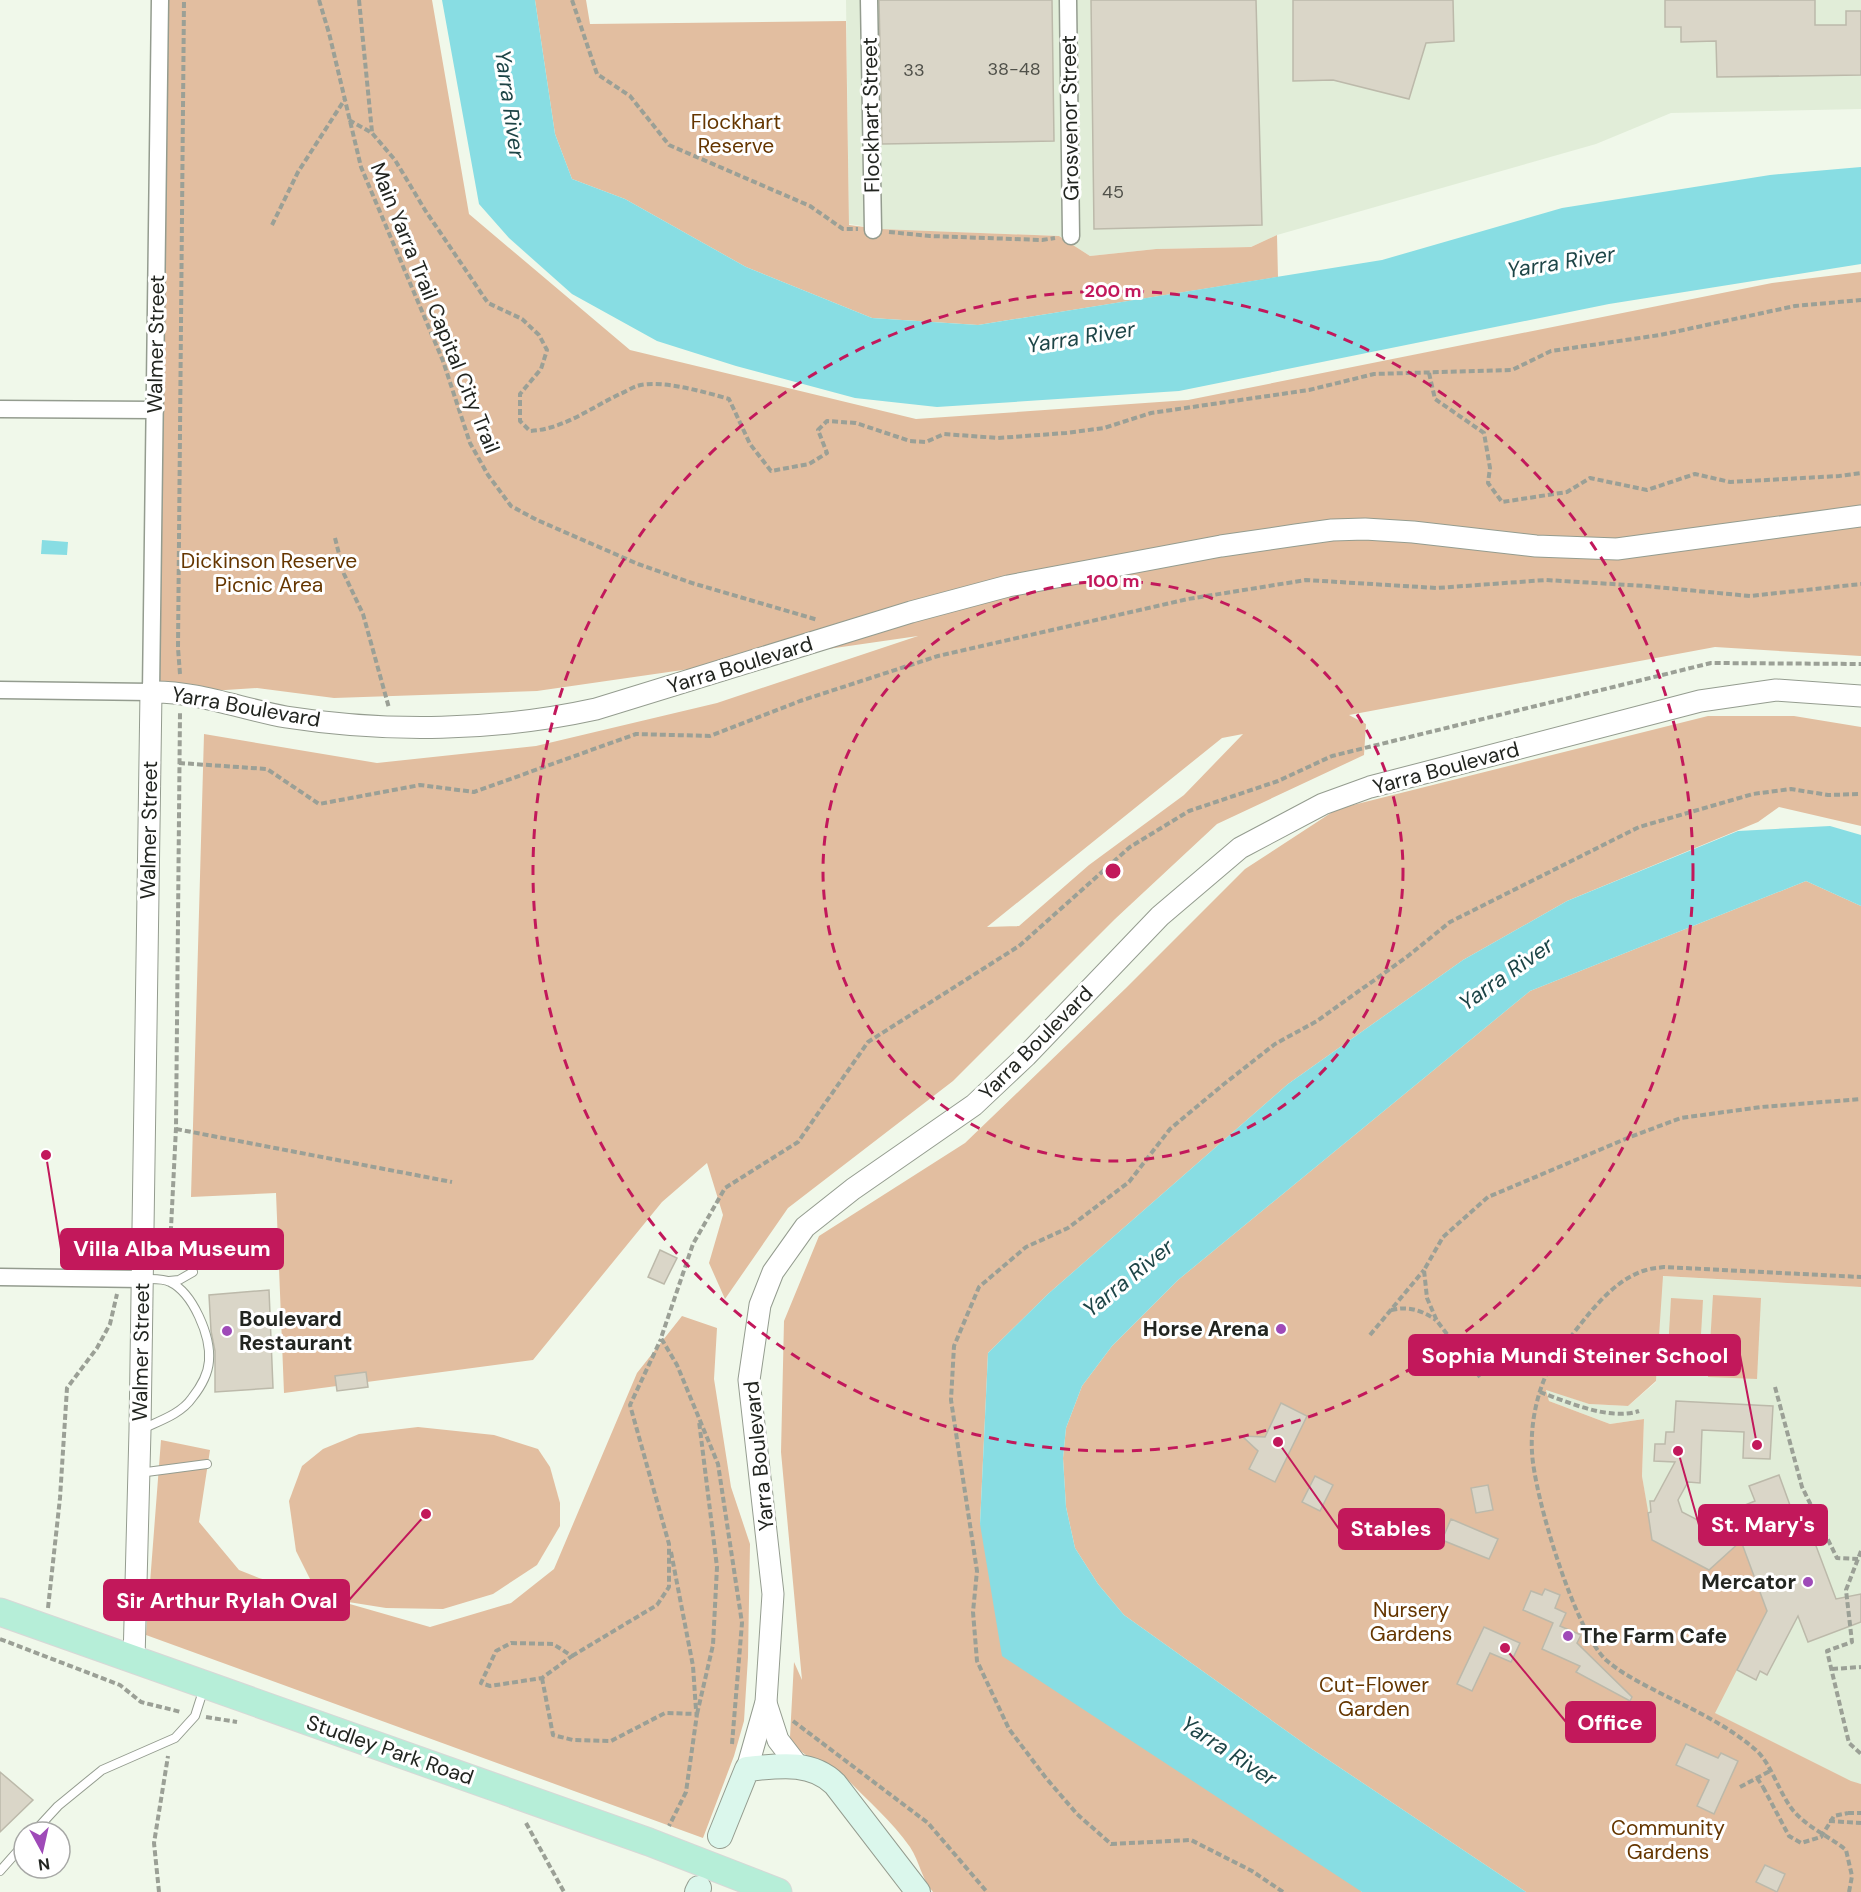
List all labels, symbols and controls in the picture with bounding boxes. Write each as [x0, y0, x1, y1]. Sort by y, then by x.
street label: Grosvenor Street [1055, 35, 1085, 201]
street label: Flockhart Street [856, 37, 886, 193]
water label: Yarra River [488, 48, 532, 161]
house number: 38-48 [987, 57, 1041, 81]
house number: 33 [903, 58, 925, 82]
park label: Flockhart Reserve [691, 108, 781, 160]
street label: Main Yarra Trail Capital City Trail [364, 159, 506, 457]
house number: 45 [1102, 180, 1124, 204]
water label: Yarra River [1505, 239, 1618, 285]
street label: Walmer Street [141, 274, 171, 414]
text: 200 m [1085, 279, 1141, 303]
water label: Yarra River [1025, 314, 1138, 360]
park label: Dickinson Reserve Picnic Area [181, 547, 357, 599]
text: 100 m [1086, 569, 1140, 593]
street label: Yarra Boulevard [664, 630, 816, 700]
street label: Yarra Boulevard [169, 680, 323, 734]
street label: Yarra Boulevard [1370, 735, 1522, 801]
street label: Walmer Street [134, 760, 164, 900]
centre of rings [1103, 861, 1123, 881]
water label: Yarra River [1453, 930, 1560, 1017]
street label: Yarra Boulevard [973, 980, 1099, 1106]
callout: Villa Alba Museum [61, 1229, 283, 1269]
water label: Yarra River [1077, 1232, 1180, 1324]
text: Villa Alba Museum [73, 1234, 271, 1263]
street label: Walmer Street [126, 1282, 156, 1422]
place label: Boulevard Restaurant [239, 1305, 352, 1357]
place label: Horse Arena [1143, 1315, 1269, 1343]
marker: Horse Arena [1274, 1322, 1288, 1336]
marker: Boulevard Restaurant [220, 1324, 234, 1338]
callout: Sophia Mundi Steiner School [1409, 1335, 1740, 1375]
text: Sophia Mundi Steiner School [1422, 1341, 1728, 1370]
street label: Yarra Boulevard [737, 1380, 781, 1532]
callout: St. Mary's [1699, 1505, 1827, 1545]
callout: Stables [1339, 1509, 1444, 1549]
text: St. Mary's [1711, 1510, 1815, 1539]
text: Stables [1351, 1514, 1431, 1543]
place label: Mercator [1701, 1568, 1796, 1596]
marker: Mercator [1801, 1575, 1815, 1589]
callout: Sir Arthur Rylah Oval [104, 1580, 349, 1620]
text: Sir Arthur Rylah Oval [116, 1586, 338, 1615]
park label: Nursery Gardens [1370, 1596, 1452, 1648]
place label: The Farm Cafe [1580, 1622, 1727, 1650]
marker: The Farm Cafe [1561, 1629, 1575, 1643]
park label: Cut-Flower Garden [1319, 1671, 1429, 1723]
callout: Office [1566, 1702, 1655, 1742]
street label: Studley Park Road [303, 1708, 477, 1792]
text: Office [1577, 1708, 1643, 1737]
water label: Yarra River [1175, 1709, 1283, 1793]
park label: Community Gardens [1611, 1814, 1725, 1866]
north arrow [12, 1820, 72, 1880]
text: N [37, 1853, 51, 1876]

